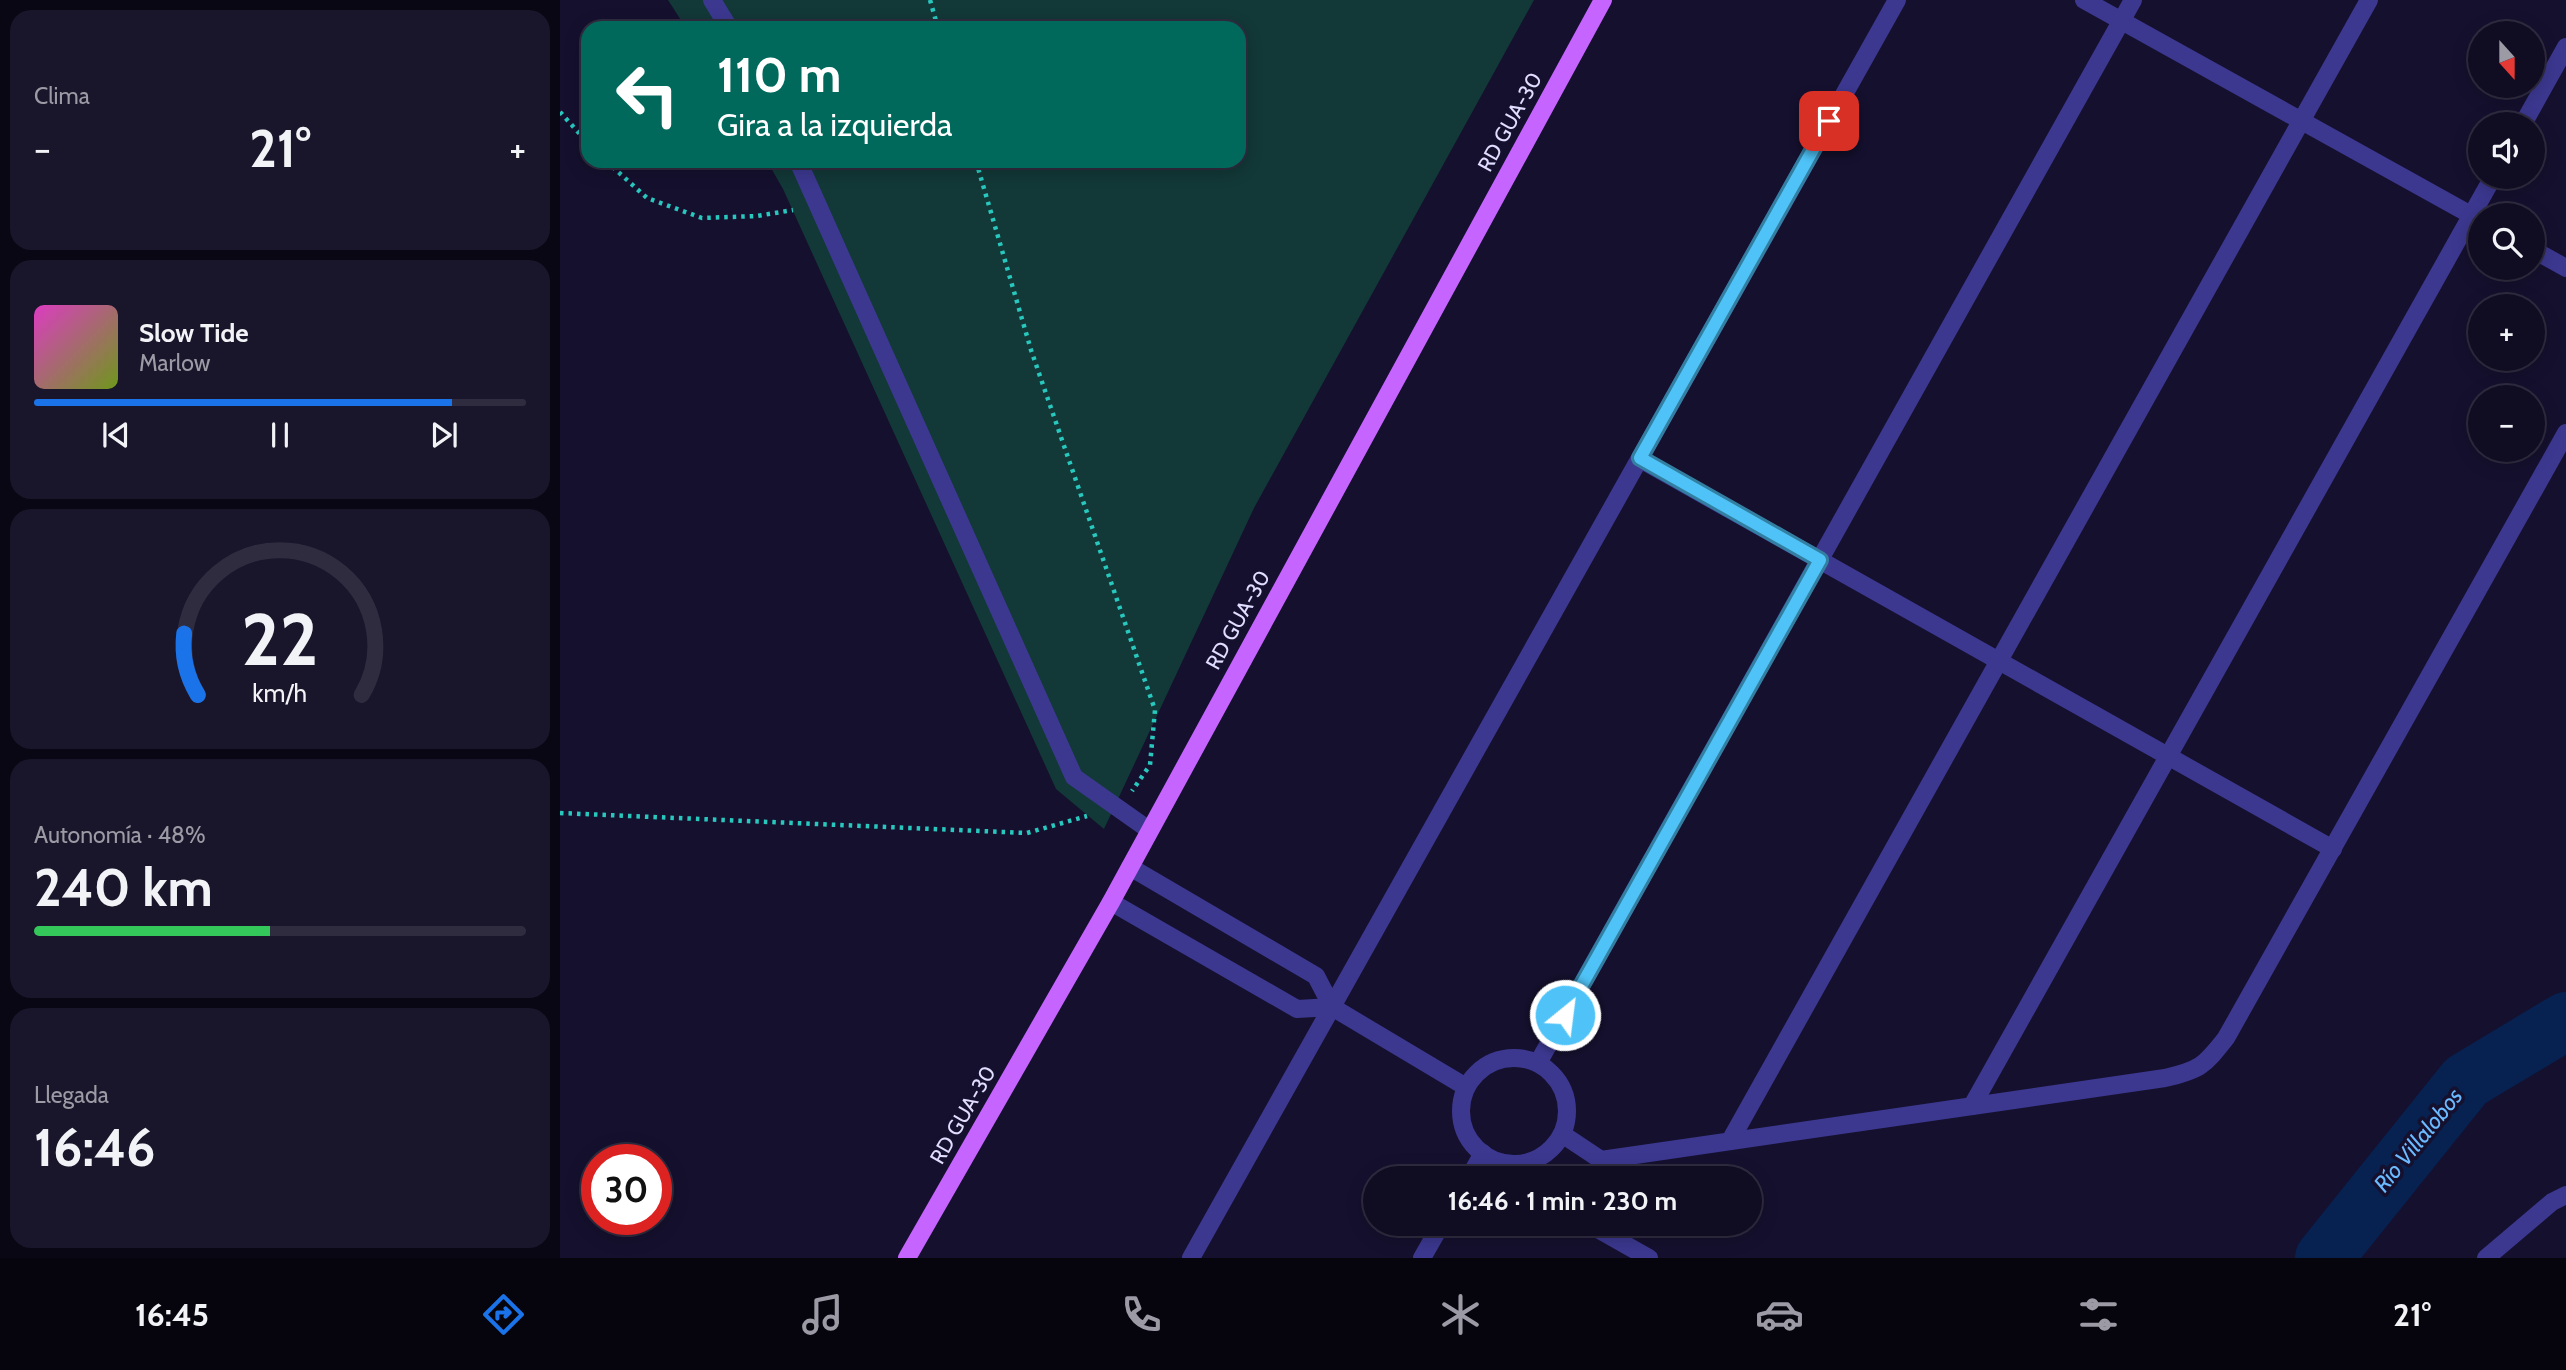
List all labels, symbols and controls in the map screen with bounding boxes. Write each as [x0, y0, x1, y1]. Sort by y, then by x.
north arrow [2468, 21, 2544, 98]
map controls [2468, 21, 2545, 462]
text: 110 m [717, 45, 841, 104]
icon: left [602, 49, 693, 140]
street label: RD GUA-30 [1472, 68, 1547, 176]
text: Clima [34, 82, 90, 110]
pin [1799, 91, 1859, 151]
icon: arrive [1810, 102, 1848, 140]
text: Gira a la izquierda [717, 105, 952, 144]
button: sound [2468, 112, 2545, 189]
text: 21° [249, 117, 311, 180]
text: − [34, 125, 51, 172]
text: + [509, 125, 526, 172]
button: search [2468, 203, 2545, 280]
button: + [2468, 294, 2545, 371]
text: Slow Tide [139, 317, 249, 349]
text: Marlow [139, 349, 210, 377]
button: − [2468, 385, 2545, 462]
icon: previous [97, 416, 135, 454]
icon: pause [261, 416, 299, 454]
icon: next [425, 416, 463, 454]
street label: RD GUA-30 [1200, 566, 1275, 674]
text: 22 [241, 595, 319, 683]
text: km/h [253, 678, 307, 708]
text: Autonomía · 48% [34, 821, 206, 849]
text: 240 km [34, 856, 213, 919]
position arrow [1528, 978, 1602, 1052]
street label: RD GUA-30 [924, 1061, 1001, 1168]
text: Llegada [34, 1081, 109, 1109]
water label: Río Villalobos [2368, 1082, 2468, 1198]
text: 16:46 [34, 1116, 155, 1179]
speed limit sign: 30 [581, 1144, 672, 1235]
text: 16:46 · 1 min · 230 m [1448, 1185, 1677, 1217]
icon: directions [479, 1290, 528, 1339]
icon: music [798, 1290, 847, 1339]
icon: phone [1117, 1290, 1166, 1339]
icon: climate [1436, 1290, 1485, 1339]
icon: car [1755, 1290, 1804, 1339]
icon: filters [2074, 1290, 2123, 1339]
text: 16:45 [135, 1295, 209, 1334]
text: 21° [2393, 1295, 2431, 1334]

